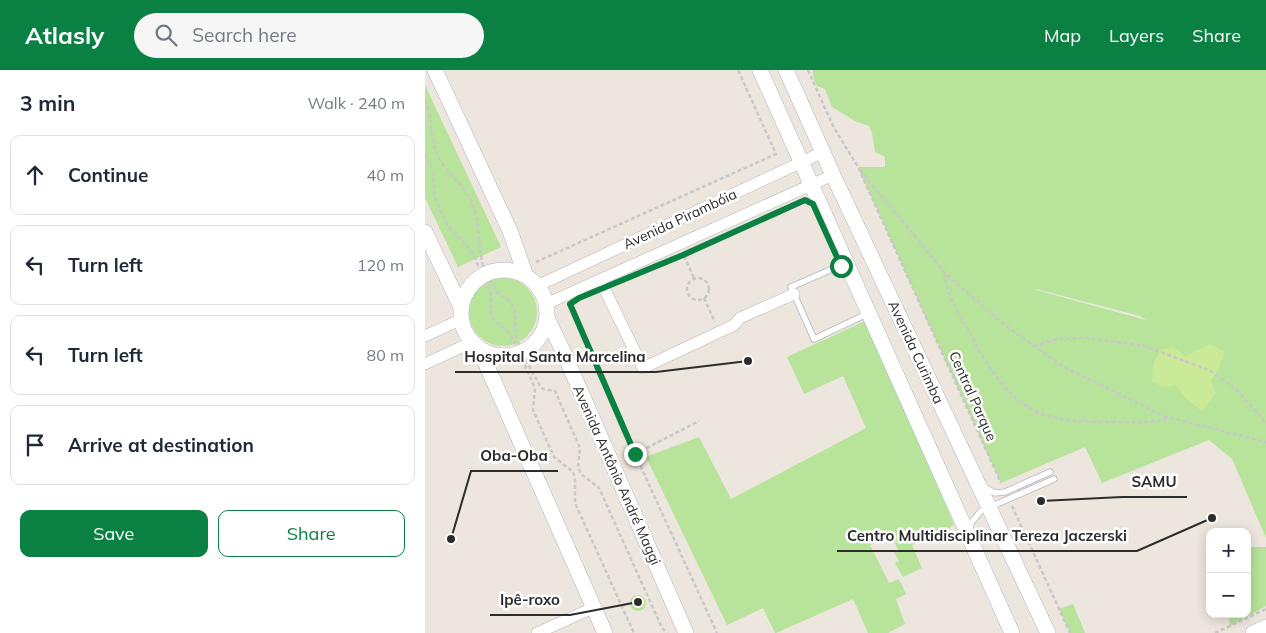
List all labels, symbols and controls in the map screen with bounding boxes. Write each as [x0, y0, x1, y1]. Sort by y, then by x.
search box [134, 13, 484, 58]
text: Atlasly [25, 20, 104, 50]
icon: search [152, 21, 180, 49]
text: Search here [192, 23, 297, 47]
text: Map [1044, 24, 1081, 47]
text: Layers [1109, 24, 1164, 47]
text: Share [1192, 24, 1241, 47]
text: 3 min [20, 90, 75, 116]
text: Walk · 240 m [307, 93, 405, 113]
icon: ahead [21, 161, 49, 189]
text: Continue [68, 163, 148, 187]
text: 40 m [367, 165, 404, 185]
street label: Avenida Pirambóia [620, 185, 740, 253]
icon: left [21, 251, 49, 279]
text: Turn left [68, 253, 143, 277]
text: 120 m [357, 255, 404, 275]
route start [830, 255, 853, 278]
street label: Avenida Curimba [884, 298, 948, 406]
icon: left [21, 341, 49, 369]
callout: Hospital Santa Marcelina [455, 342, 656, 372]
text: Turn left [68, 343, 143, 367]
text: 80 m [367, 345, 404, 365]
text: Hospital Santa Marcelina [464, 347, 646, 366]
street label: Central Parque [945, 348, 1001, 444]
street label: Avenida Antônio André Maggi [569, 382, 665, 568]
icon: arrive [21, 431, 49, 459]
text: Arrive at destination [68, 433, 254, 457]
callout: Oba-Oba [471, 441, 558, 471]
route end [624, 443, 647, 466]
text: Oba-Oba [480, 446, 548, 465]
callout: SAMU [1122, 467, 1187, 497]
text: SAMU [1131, 472, 1177, 491]
button: Save [20, 510, 208, 557]
button: Share [218, 510, 405, 557]
callout: Centro Multidisciplinar Tereza Jaczerski [837, 521, 1137, 551]
text: Centro Multidisciplinar Tereza Jaczerski [847, 526, 1127, 545]
map controls [1206, 528, 1251, 618]
button: + [1206, 528, 1251, 573]
button: − [1206, 573, 1251, 618]
callout: Ipê-roxo [490, 585, 570, 615]
text: Ipê-roxo [500, 590, 560, 609]

